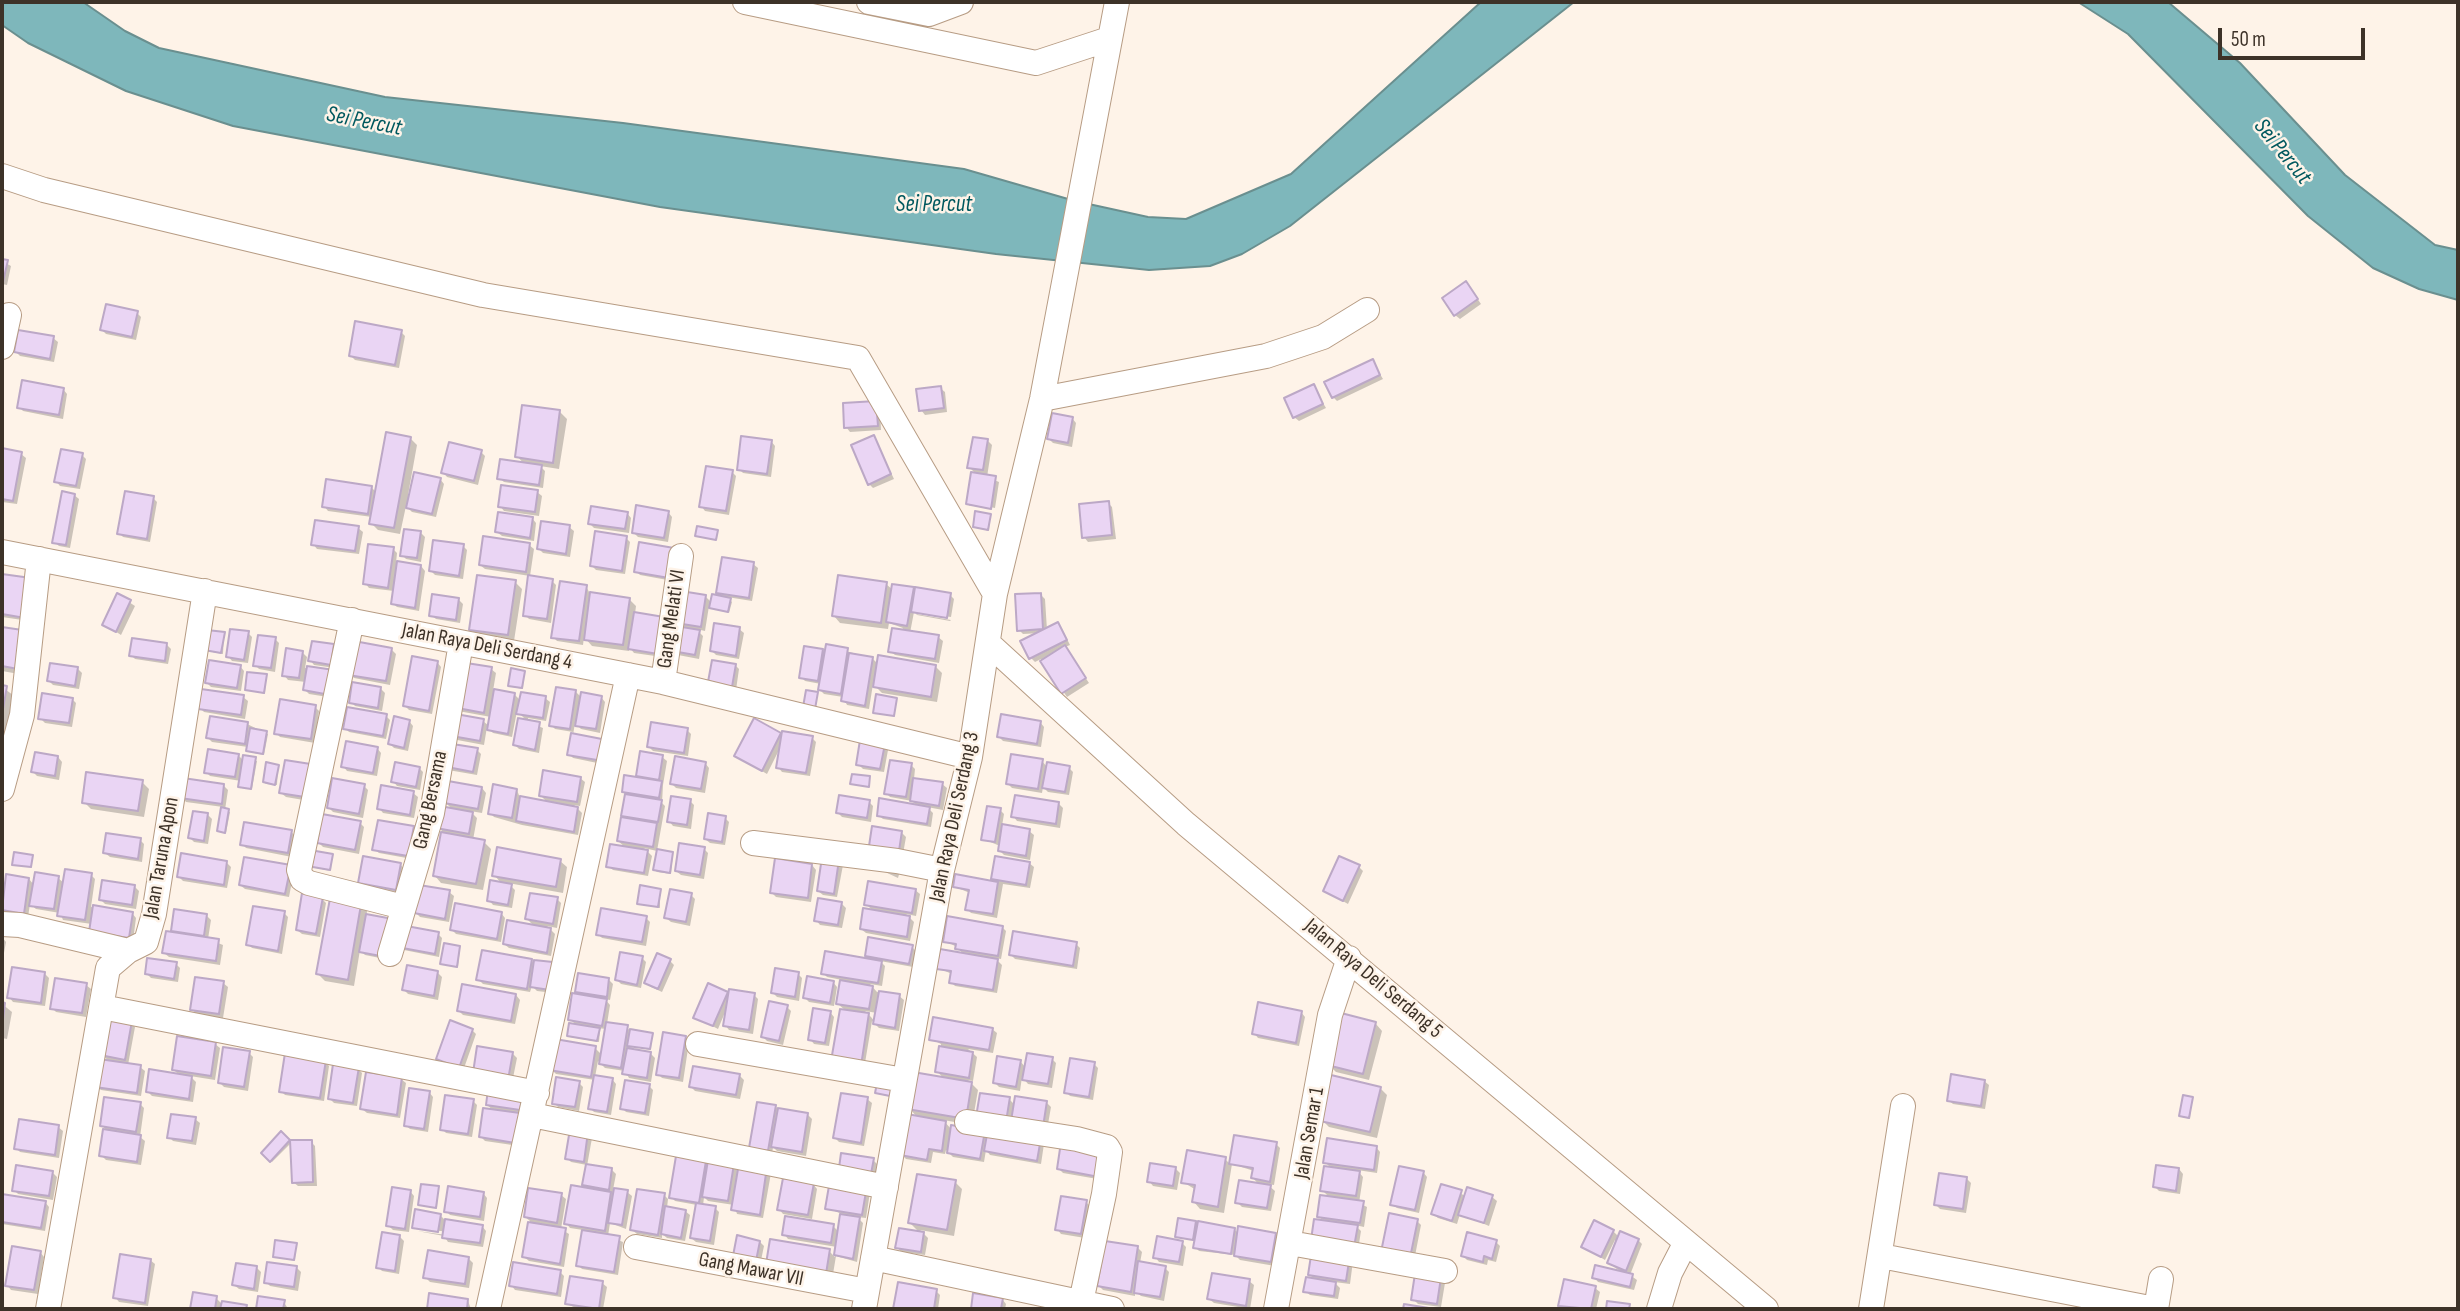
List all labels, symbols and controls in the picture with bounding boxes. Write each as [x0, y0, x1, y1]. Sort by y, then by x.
scale bar [2222, 14, 2369, 58]
text: 50 m [2231, 27, 2266, 52]
water label: Sei Percut [324, 101, 404, 143]
water label: Sei Percut [2247, 114, 2317, 190]
water label: Sei Percut [896, 191, 972, 219]
street label: Gang Melati VI [653, 568, 691, 670]
street label: Jalan Raya Deli Serdang 4 [400, 618, 574, 676]
street label: Jalan Raya Deli Serdang 3 [925, 730, 985, 904]
street label: Gang Bersama [408, 749, 454, 851]
street label: Jalan Taruna Apon [139, 795, 185, 921]
street label: Jalan Raya Deli Serdang 5 [1299, 914, 1447, 1044]
street label: Jalan Semar 1 [1290, 1085, 1330, 1181]
street label: Gang Mawar VII [696, 1247, 806, 1293]

